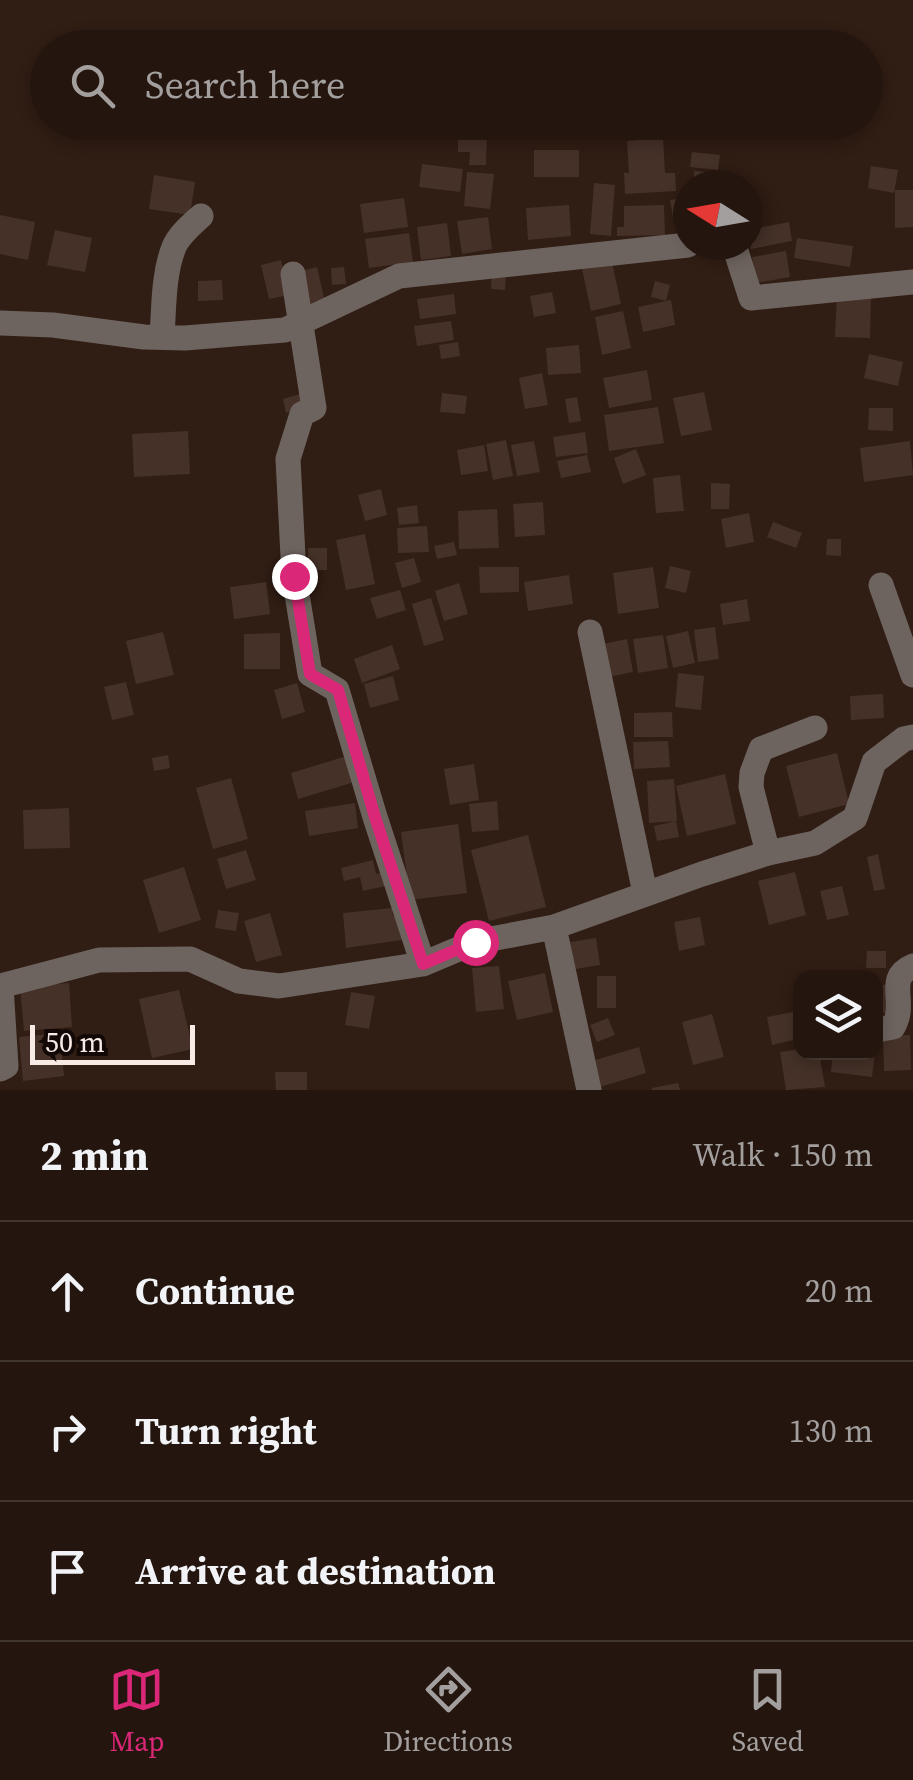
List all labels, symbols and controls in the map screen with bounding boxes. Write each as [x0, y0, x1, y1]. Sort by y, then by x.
search box [30, 30, 883, 140]
icon: search [65, 58, 120, 113]
text: Search here [145, 59, 345, 111]
north arrow [673, 170, 763, 260]
route end [272, 554, 318, 600]
route start [453, 920, 499, 966]
map controls [793, 970, 883, 1060]
button: layers [793, 970, 883, 1060]
scale bar [30, 1020, 195, 1064]
text: 50 m [45, 1023, 105, 1061]
text: 2 min [40, 1126, 149, 1184]
text: Walk · 150 m [692, 1133, 873, 1177]
icon: ahead [40, 1264, 95, 1319]
text: Continue [135, 1265, 295, 1317]
text: 20 m [805, 1269, 873, 1313]
icon: right [40, 1404, 95, 1459]
text: Turn right [135, 1405, 317, 1457]
text: 130 m [789, 1409, 873, 1453]
icon: arrive [40, 1544, 95, 1599]
text: Arrive at destination [135, 1545, 496, 1597]
tab: Map [109, 1662, 164, 1760]
tab: Directions [383, 1662, 513, 1760]
tab: Saved [732, 1662, 804, 1760]

